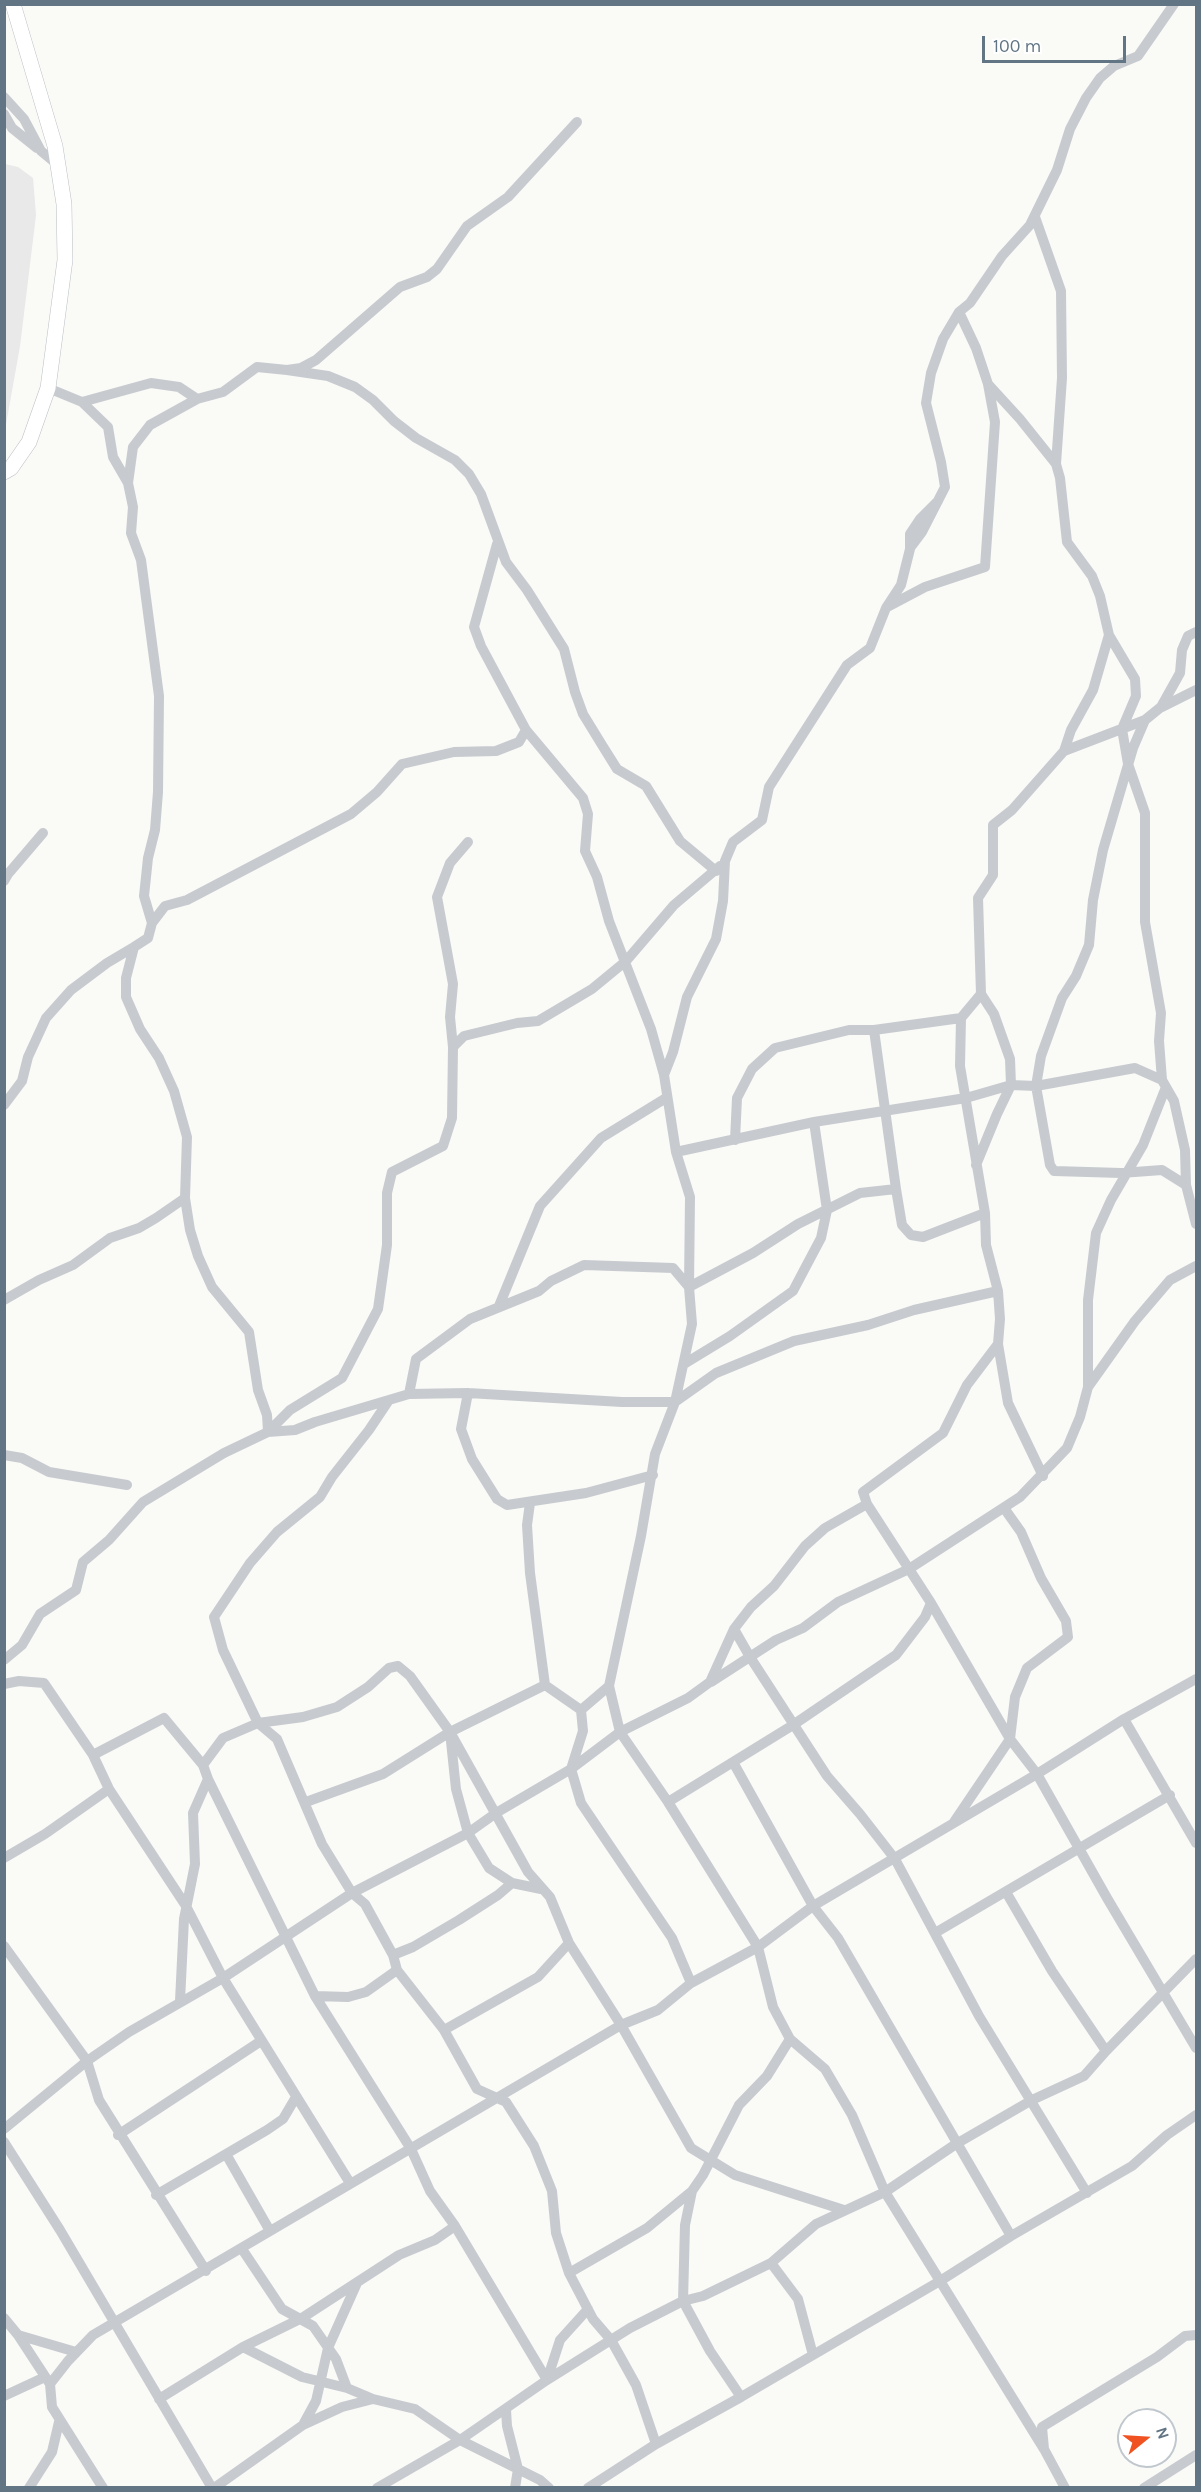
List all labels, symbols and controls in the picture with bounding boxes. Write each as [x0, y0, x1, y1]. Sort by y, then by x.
scale bar [985, 24, 1129, 62]
text: 100 m [993, 35, 1041, 57]
north arrow [1117, 2408, 1177, 2468]
text: N [1152, 2424, 1173, 2441]

